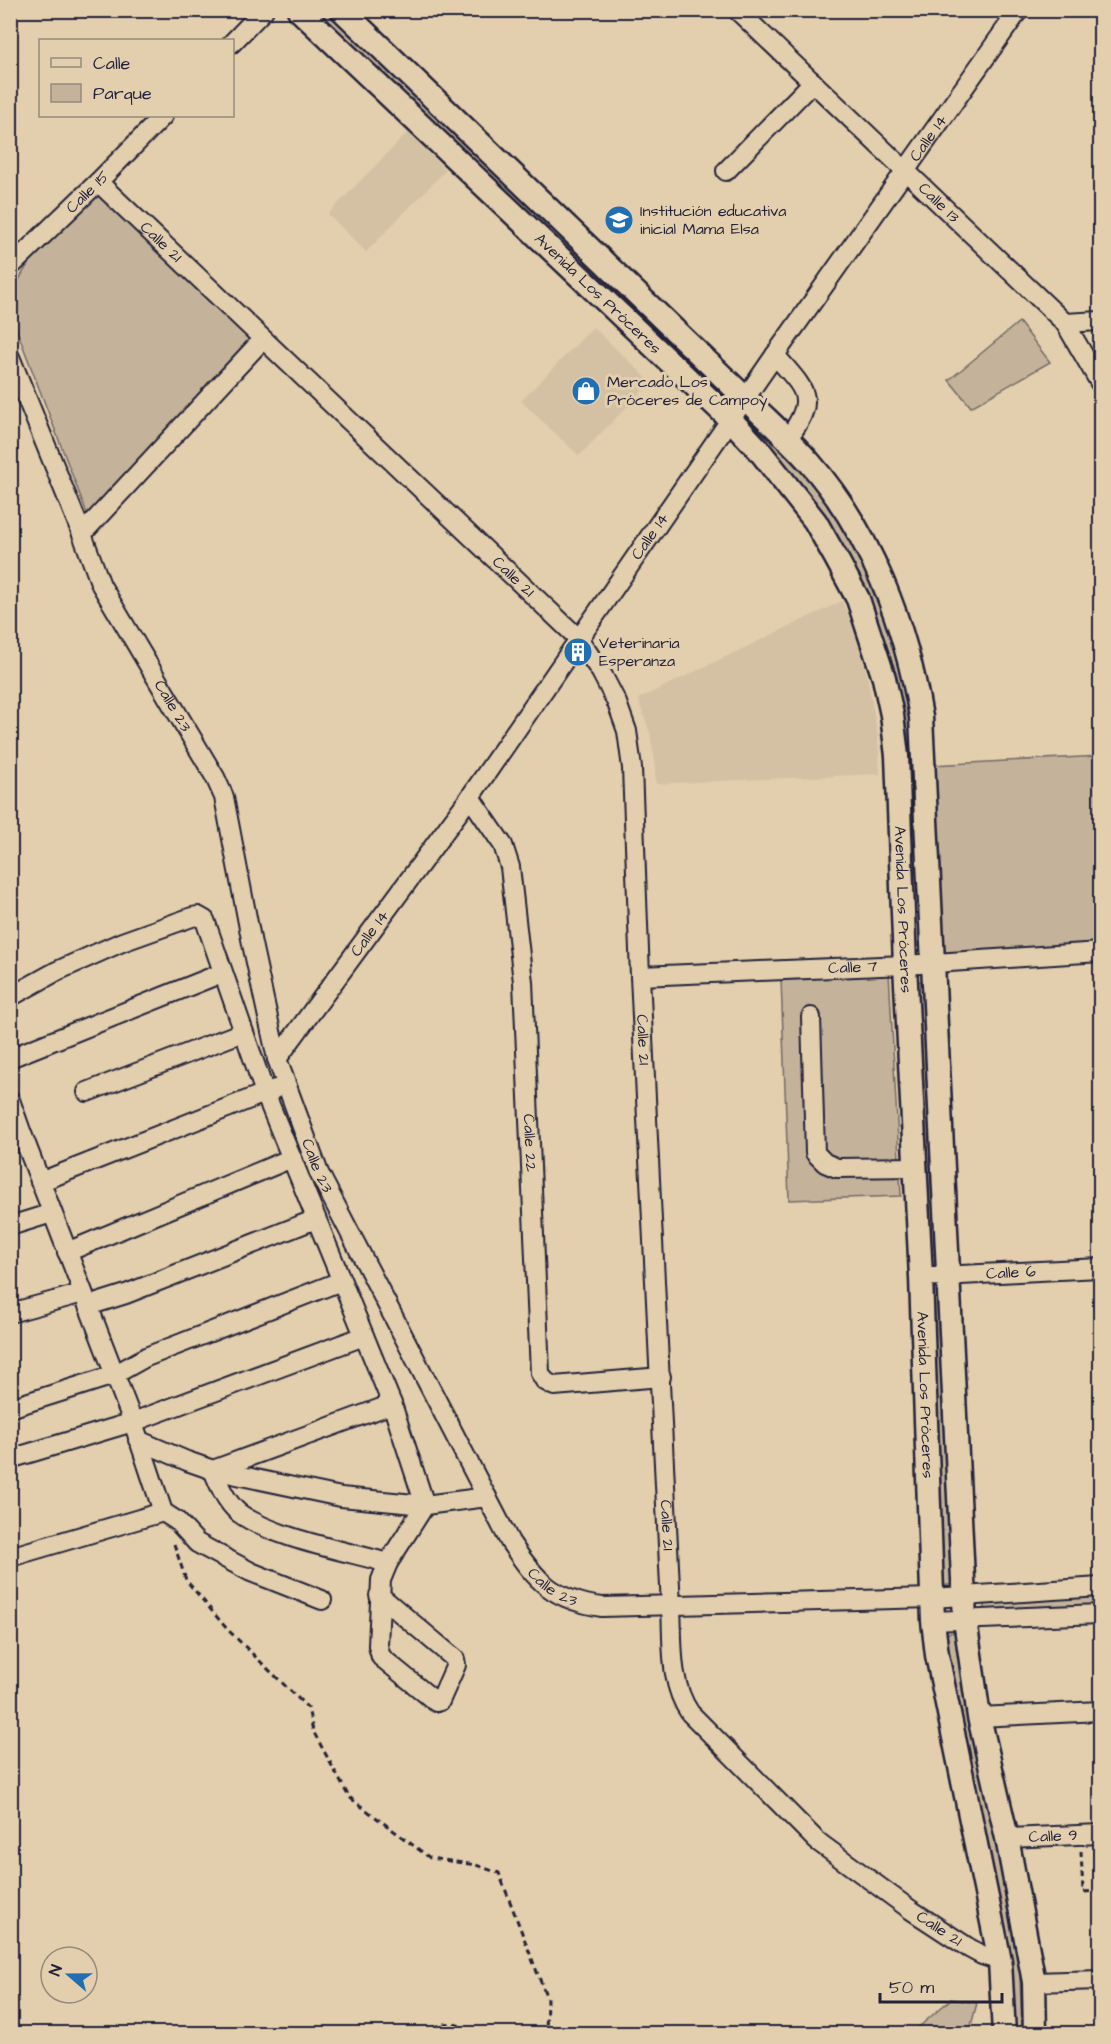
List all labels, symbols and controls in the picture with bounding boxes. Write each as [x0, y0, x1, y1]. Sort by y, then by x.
legend [39, 39, 234, 117]
text: Calle [93, 51, 131, 76]
text: Parque [93, 81, 152, 106]
street label: Calle 14 [904, 110, 953, 166]
street label: Calle 15 [61, 165, 115, 218]
street label: Calle 13 [913, 177, 964, 228]
place label: Institución educativa inicial Mama Elsa [640, 200, 786, 240]
school or university icon: Institución educativa inicial Mama Elsa [603, 204, 635, 236]
street label: Calle 21 [135, 216, 187, 267]
street label: Avenida Los Próceres [530, 228, 666, 359]
place label: Mercado Los Próceres de Campoy [607, 371, 768, 412]
shop icon: Mercado Los Próceres de Campoy [570, 375, 602, 407]
street label: Calle 14 [626, 508, 674, 564]
street label: Calle 21 [487, 551, 539, 602]
place label: Veterinaria Esperanza [599, 632, 680, 672]
building icon: Veterinaria Esperanza [562, 636, 594, 668]
street label: Calle 23 [149, 676, 197, 736]
street label: Avenida Los Próceres [889, 825, 917, 994]
street label: Calle 14 [345, 906, 394, 961]
street label: Calle 7 [828, 955, 878, 979]
street label: Calle 21 [631, 1014, 655, 1066]
street label: Calle 22 [518, 1113, 542, 1172]
street label: Calle 23 [296, 1135, 338, 1197]
street label: Calle 6 [986, 1260, 1036, 1285]
street label: Avenida Los Próceres [911, 1311, 939, 1479]
street label: Calle 21 [655, 1499, 679, 1551]
street label: Calle 23 [522, 1563, 580, 1612]
street label: Calle 9 [1028, 1824, 1078, 1848]
street label: Calle 21 [912, 1905, 967, 1952]
north arrow [39, 1945, 99, 2005]
text: N [44, 1962, 68, 1979]
scale bar [880, 1966, 1002, 2004]
text: 50 m [889, 1975, 934, 2000]

